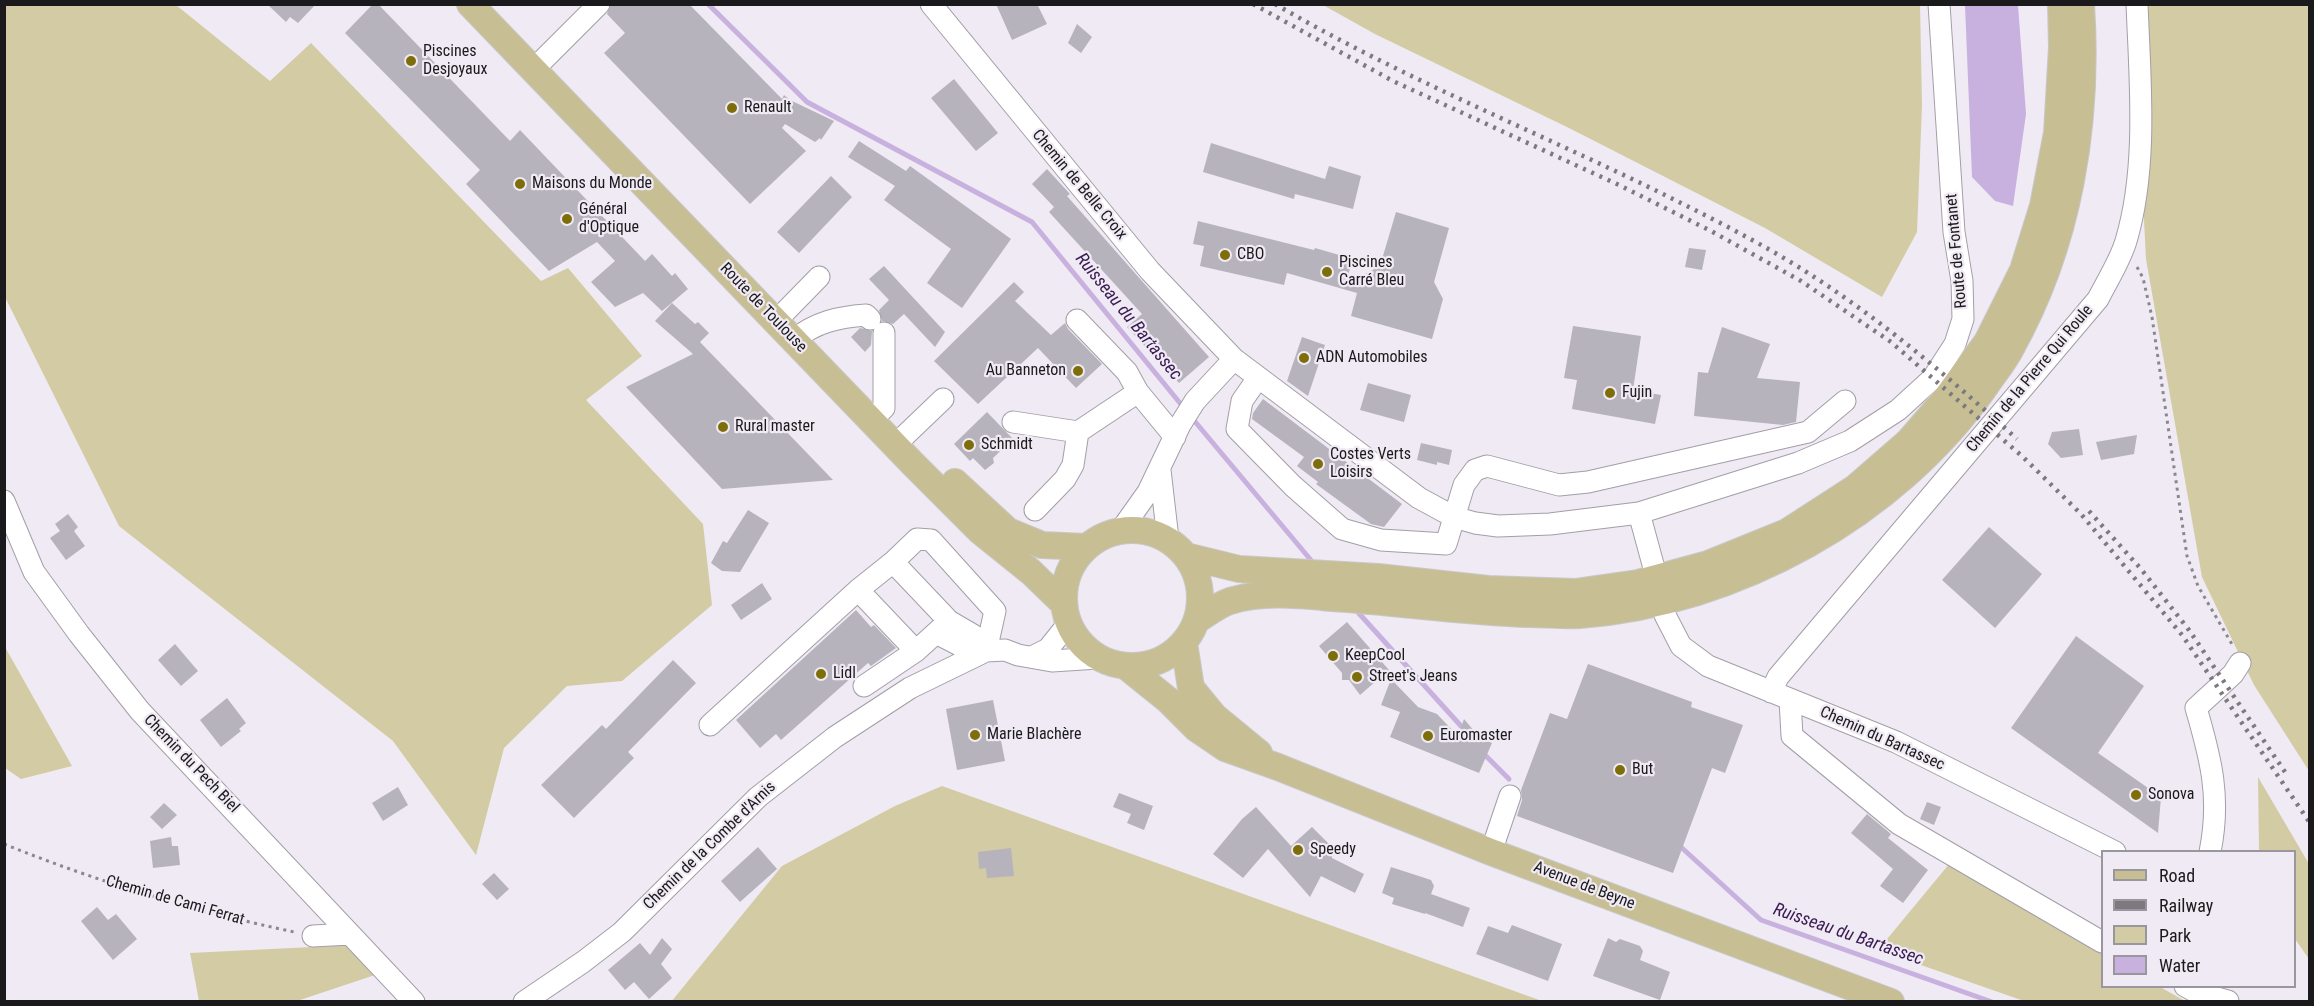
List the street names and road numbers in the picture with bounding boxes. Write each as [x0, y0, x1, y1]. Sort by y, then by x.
street label: Chemin de Belle Croix [1027, 126, 1131, 244]
street label: Route de Fontanet [1942, 193, 1972, 309]
street label: Route de Toulouse [716, 259, 810, 357]
street label: Chemin de la Pierre Qui Roule [1963, 301, 2097, 457]
street label: Chemin du Bartassec [1817, 703, 1947, 775]
street label: Chemin du Pech Biel [139, 711, 243, 817]
street label: Chemin de la Combe d'Arnis [640, 778, 780, 914]
street label: Avenue de Beyne [1531, 858, 1637, 914]
street label: Chemin de Cami Ferrat [103, 872, 247, 930]

